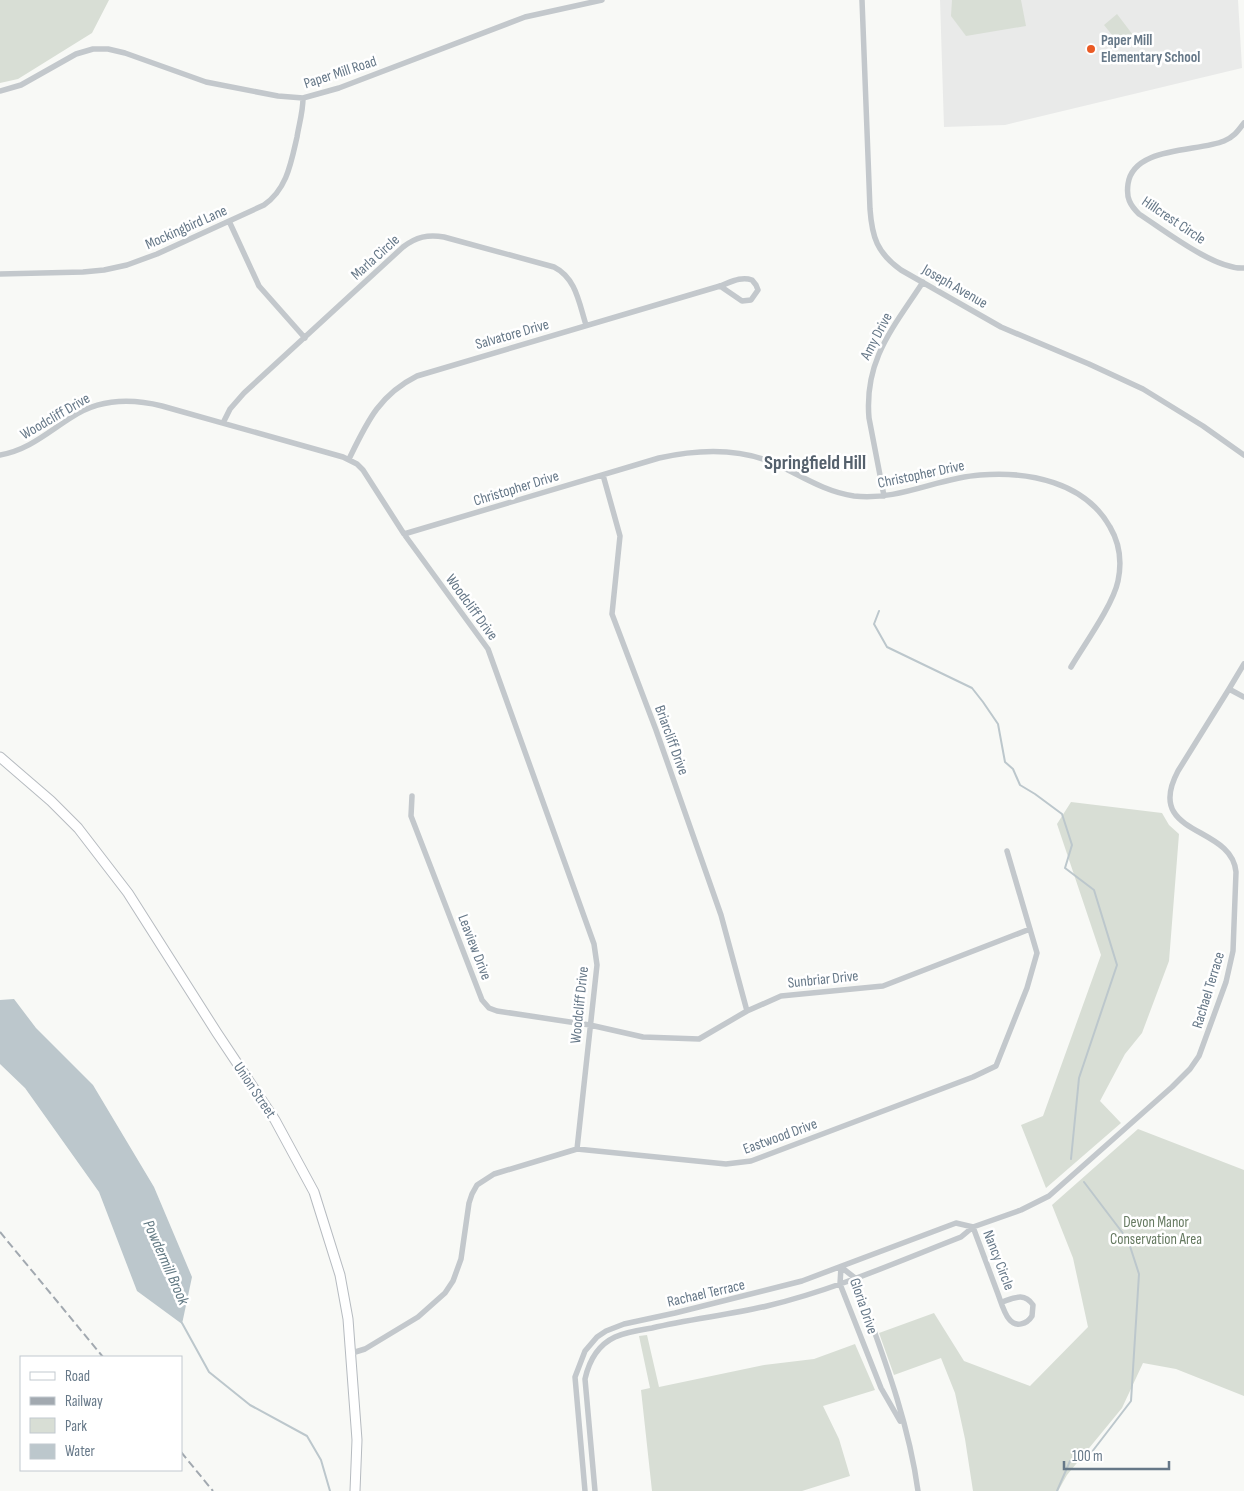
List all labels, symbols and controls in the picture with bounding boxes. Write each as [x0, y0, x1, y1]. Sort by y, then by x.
place label: Paper Mill Elementary School [1101, 31, 1200, 67]
marker: Paper Mill Elementary School [1085, 43, 1097, 55]
street label: Paper Mill Road [301, 52, 379, 93]
street label: Hillcrest Circle [1138, 192, 1209, 249]
street label: Mockingbird Lane [142, 201, 230, 254]
street label: Marla Circle [347, 231, 404, 284]
street label: Joseph Avenue [918, 260, 991, 313]
street label: Amy Drive [856, 309, 897, 364]
street label: Salvatore Drive [473, 315, 551, 354]
street label: Woodcliff Drive [17, 389, 93, 444]
district label: Springfield Hill [764, 451, 866, 475]
street label: Christopher Drive [876, 456, 966, 493]
street label: Christopher Drive [471, 466, 561, 510]
street label: Woodcliff Drive [441, 570, 502, 644]
street label: Briarcliff Drive [650, 703, 693, 778]
street label: Leaview Drive [453, 912, 496, 983]
street label: Rachael Terrace [1188, 950, 1229, 1031]
street label: Woodcliff Drive [566, 966, 593, 1044]
street label: Sunbriar Drive [787, 966, 859, 993]
street label: Union Street [229, 1059, 280, 1122]
street label: Eastwood Drive [741, 1114, 820, 1159]
park label: Devon Manor Conservation Area [1110, 1213, 1202, 1249]
water label: Powdermill Brook [139, 1217, 193, 1309]
street label: Nancy Circle [978, 1227, 1019, 1293]
street label: Rachael Terrace [665, 1275, 747, 1312]
street label: Gloria Drive [845, 1276, 882, 1337]
legend [20, 1356, 182, 1471]
text: Road [65, 1367, 90, 1386]
text: Railway [65, 1392, 103, 1411]
text: Park [65, 1417, 87, 1436]
scale bar [1064, 1438, 1169, 1470]
text: Water [65, 1442, 96, 1461]
text: 100 m [1072, 1447, 1103, 1466]

